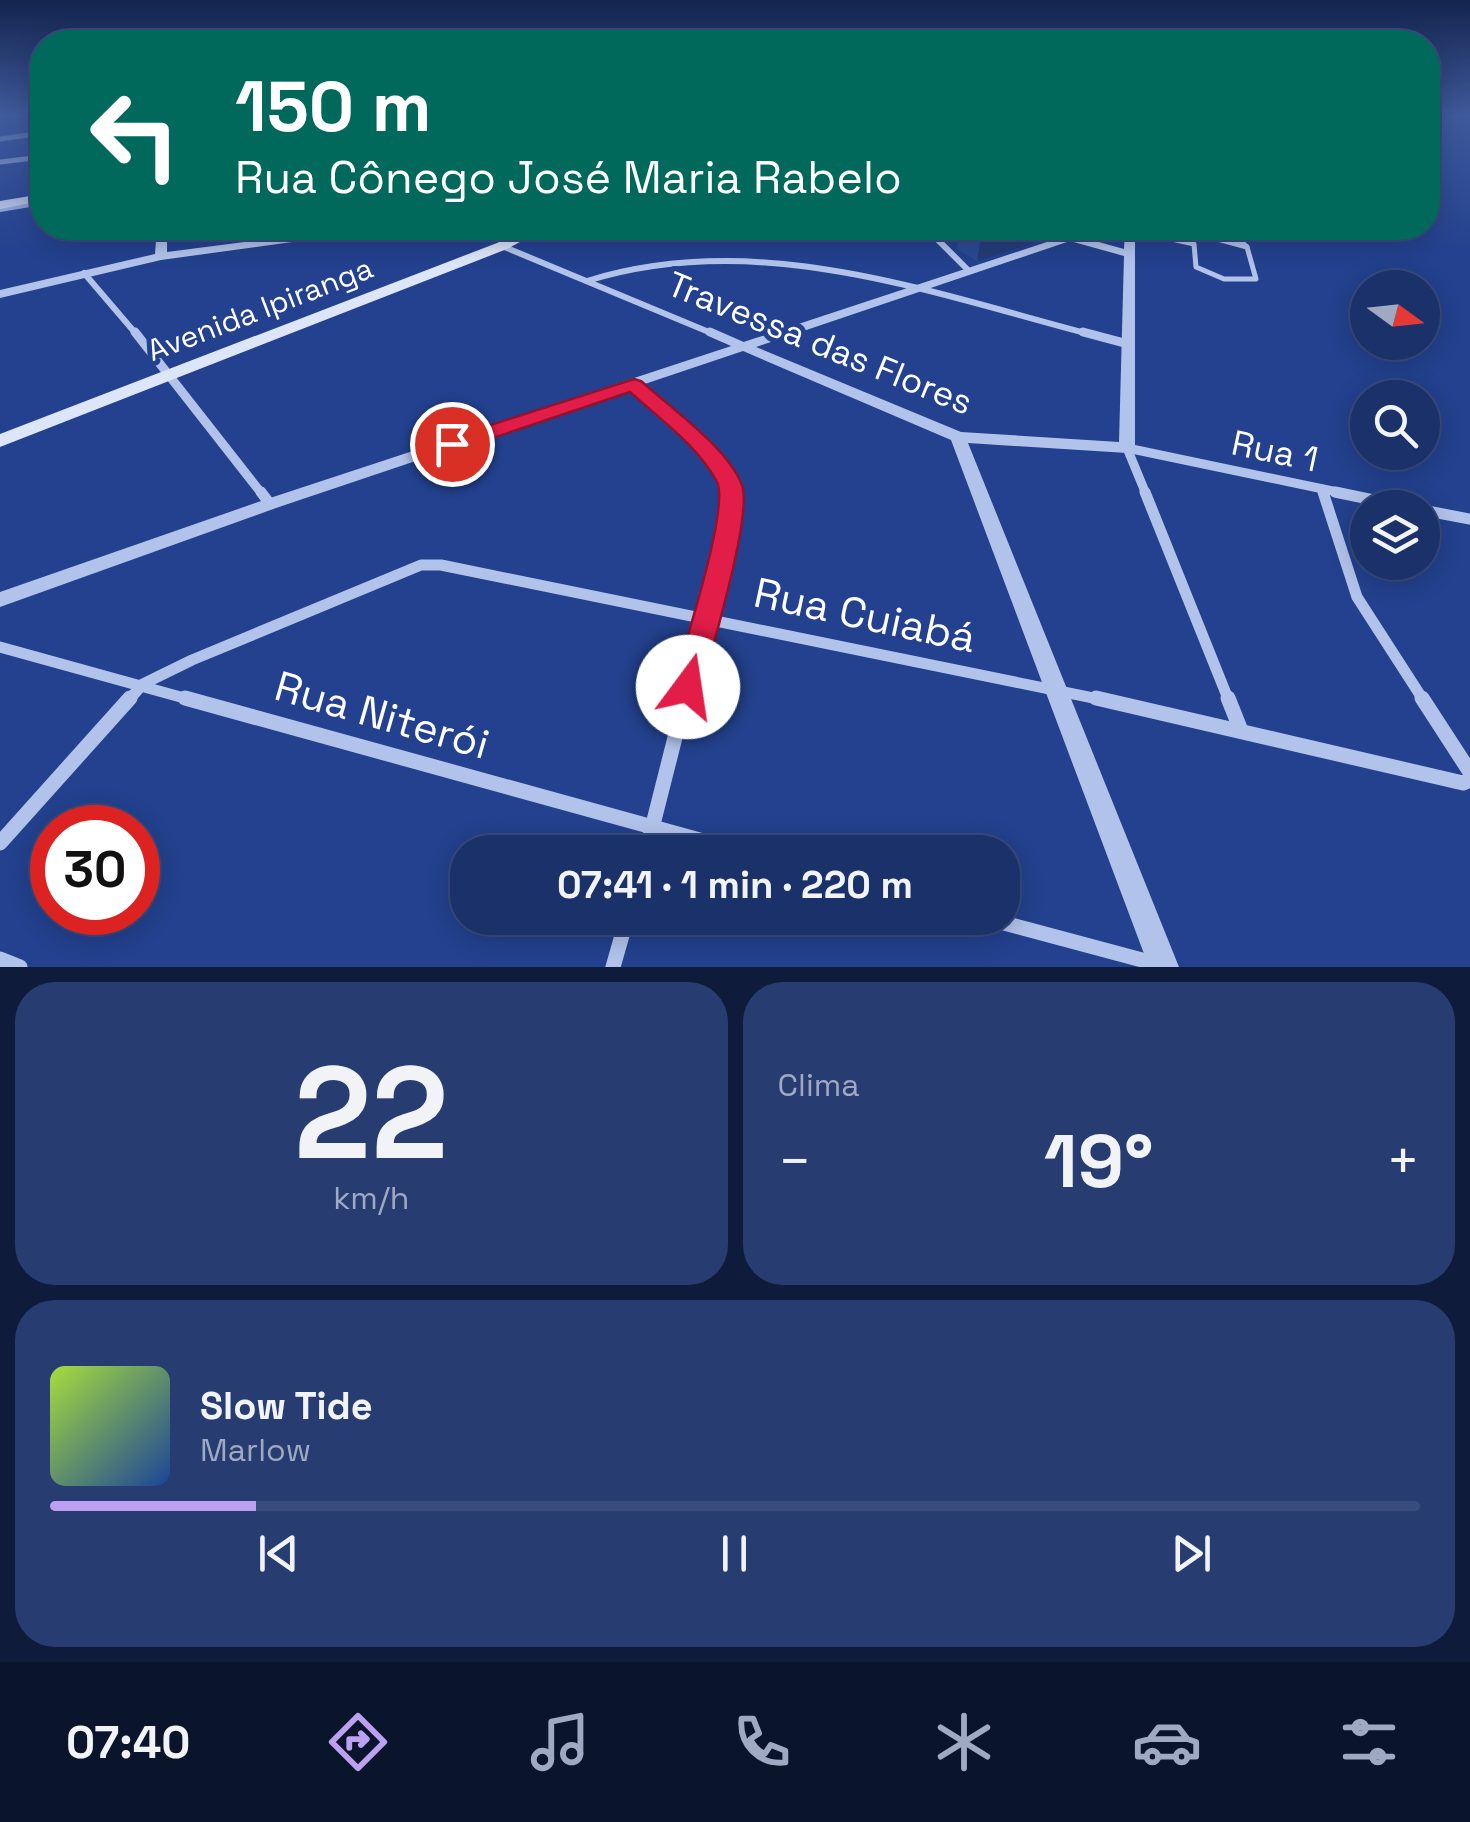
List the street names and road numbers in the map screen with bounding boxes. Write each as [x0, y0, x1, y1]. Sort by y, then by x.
street label: Avenida Ipiranga [142, 248, 378, 370]
street label: Travessa das Flores [661, 262, 979, 424]
street label: Rua 1 [1228, 420, 1322, 482]
street label: Rua Cuiabá [749, 566, 981, 664]
street label: Rua Niterói [269, 659, 495, 771]

